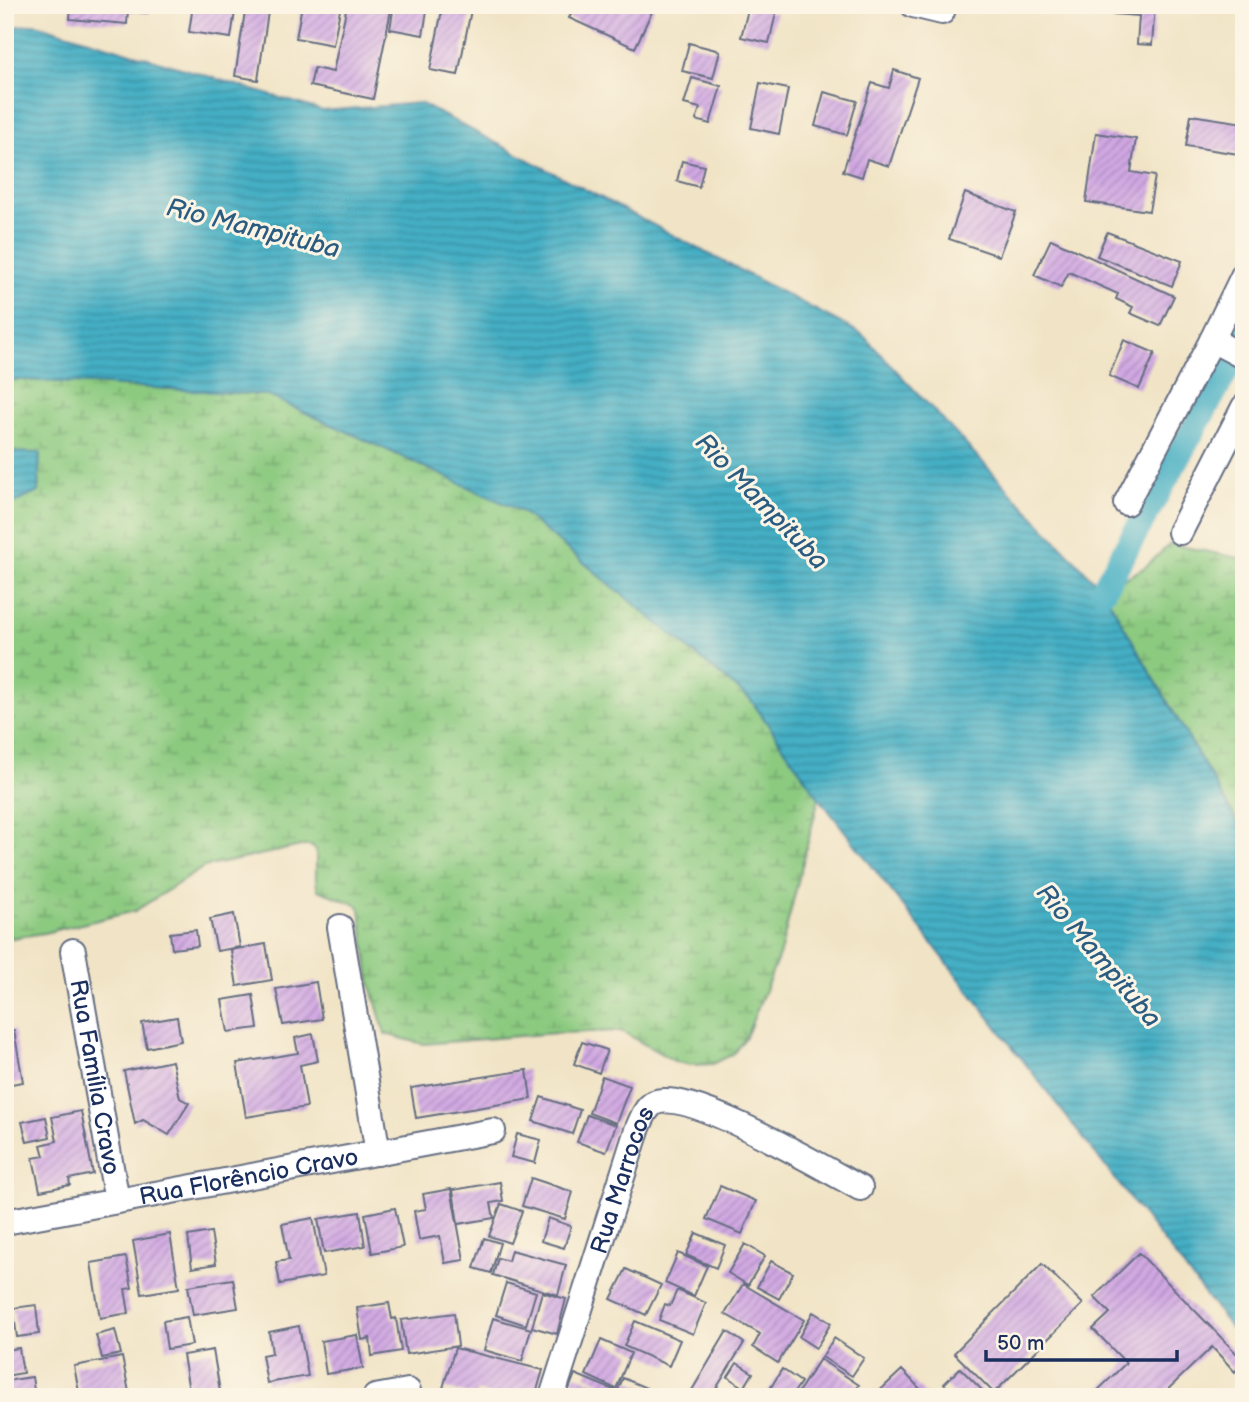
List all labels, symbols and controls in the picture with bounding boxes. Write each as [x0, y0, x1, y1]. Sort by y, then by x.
water label: Rio Mampituba [163, 192, 343, 266]
water label: Rio Mampituba [688, 427, 834, 577]
water label: Rio Mampituba [1029, 878, 1167, 1034]
street label: Rua Família Cravo [64, 977, 127, 1177]
street label: Rua Marrocos [584, 1100, 660, 1257]
street label: Rua Florêncio Cravo [137, 1142, 361, 1211]
scale bar [986, 1318, 1177, 1362]
text: 50 m [997, 1331, 1044, 1356]

